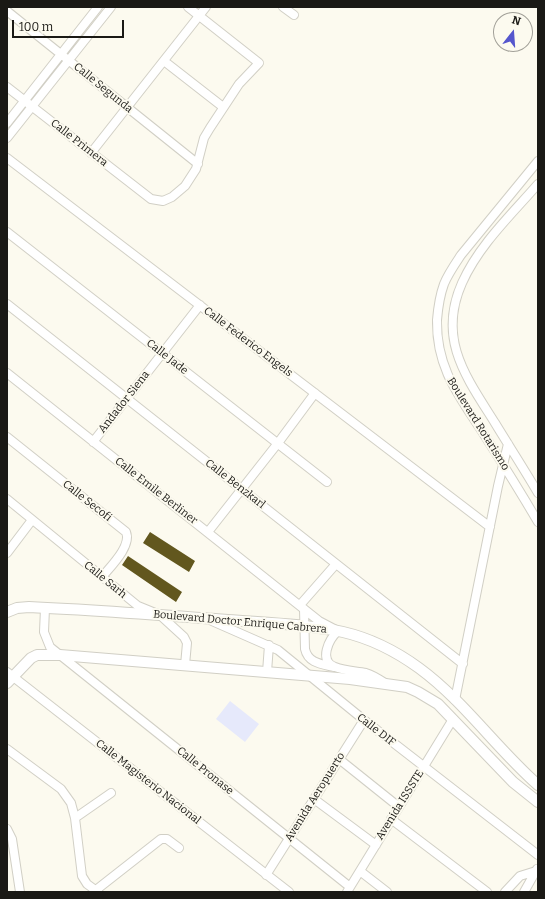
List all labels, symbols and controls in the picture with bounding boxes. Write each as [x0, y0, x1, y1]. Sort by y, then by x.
scale bar [14, 12, 126, 38]
north arrow [493, 12, 533, 52]
text: N [510, 14, 522, 28]
text: 100 m [19, 20, 53, 34]
street label: Calle Segunda [71, 60, 135, 116]
street label: Calle Primera [48, 117, 110, 169]
street label: Calle Federico Engels [201, 304, 295, 380]
street label: Calle Jade [143, 337, 191, 377]
street label: Andador Siena [96, 368, 152, 436]
street label: Boulevard Rotarismo [444, 375, 512, 473]
street label: Calle Emile Berliner [112, 455, 200, 527]
street label: Calle Benzkarl [202, 457, 268, 511]
street label: Calle Secofi [60, 478, 114, 524]
street label: Calle Sarh [81, 559, 129, 601]
street label: Boulevard Doctor Enrique Cabrera [153, 608, 327, 636]
street label: Calle DIF [354, 711, 398, 749]
street label: Calle Magisterio Nacional [93, 737, 203, 827]
street label: Calle Pronase [174, 744, 236, 798]
street label: Avenida Aeropuerto [282, 750, 348, 844]
street label: Avenida ISSSTE [373, 768, 427, 842]

